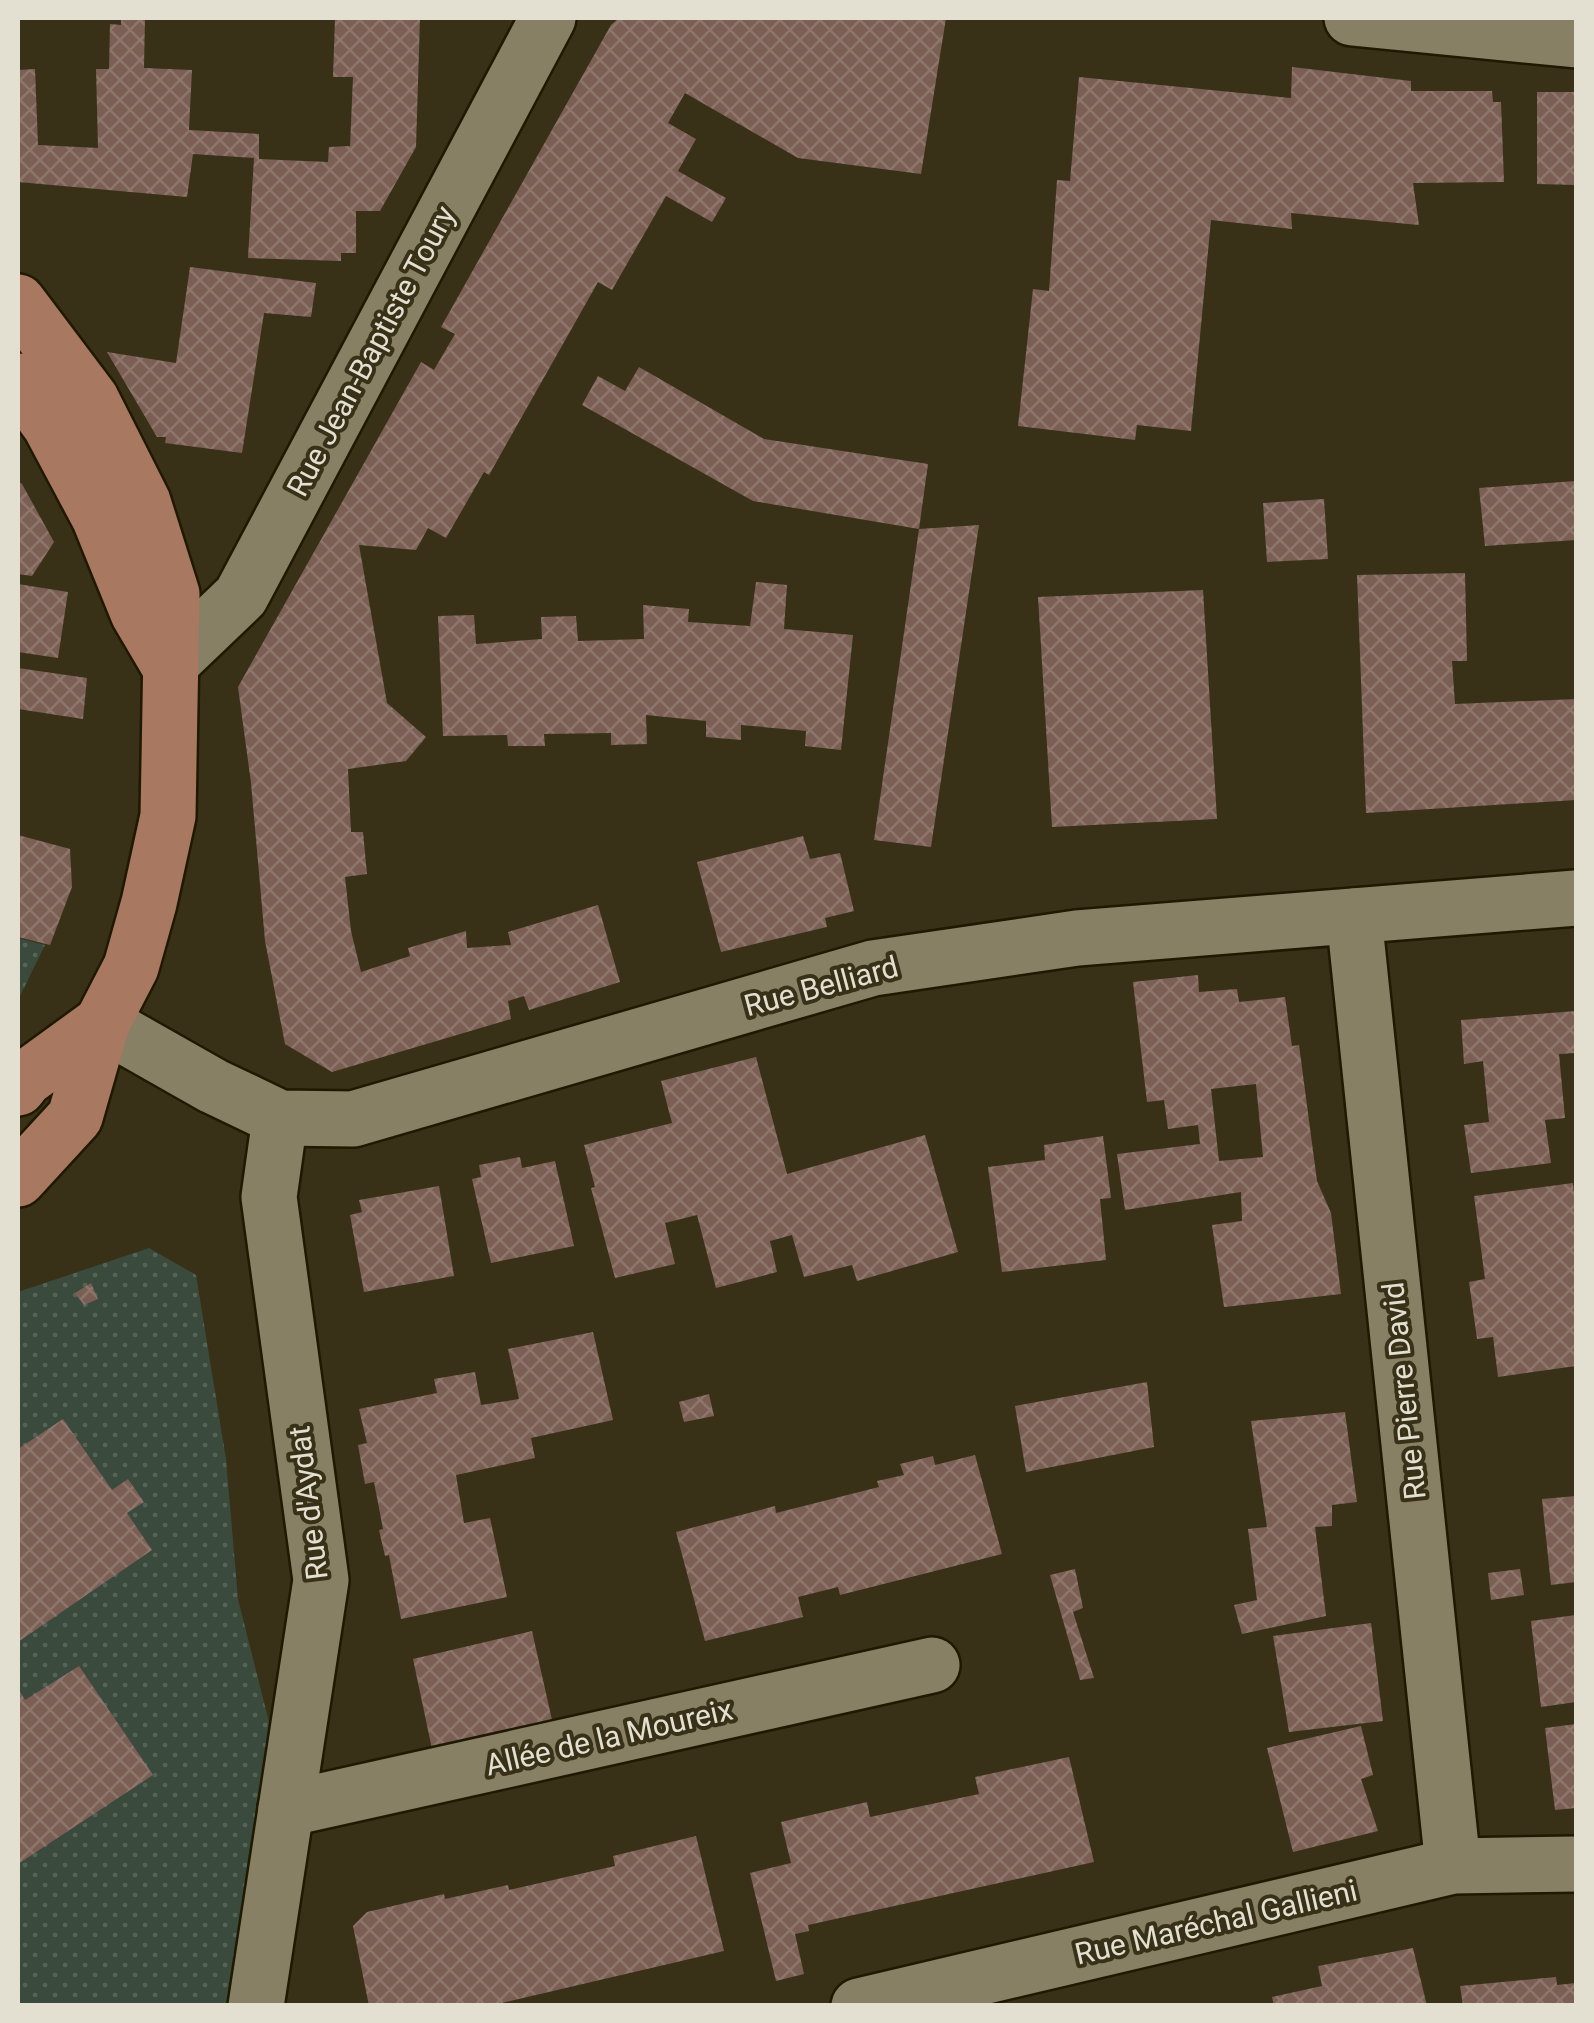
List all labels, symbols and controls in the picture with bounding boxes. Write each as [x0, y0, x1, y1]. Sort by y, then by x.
street label: Rue Jean-Baptiste Toury [280, 200, 462, 502]
street label: Rue Belliard [740, 949, 902, 1023]
street label: Rue Pierre David [1375, 1281, 1433, 1501]
street label: Rue d'Aydat [281, 1424, 335, 1582]
street label: Allée de la Moureix [482, 1692, 736, 1782]
street label: Rue Maréchal Gallieni [1072, 1873, 1360, 1971]

